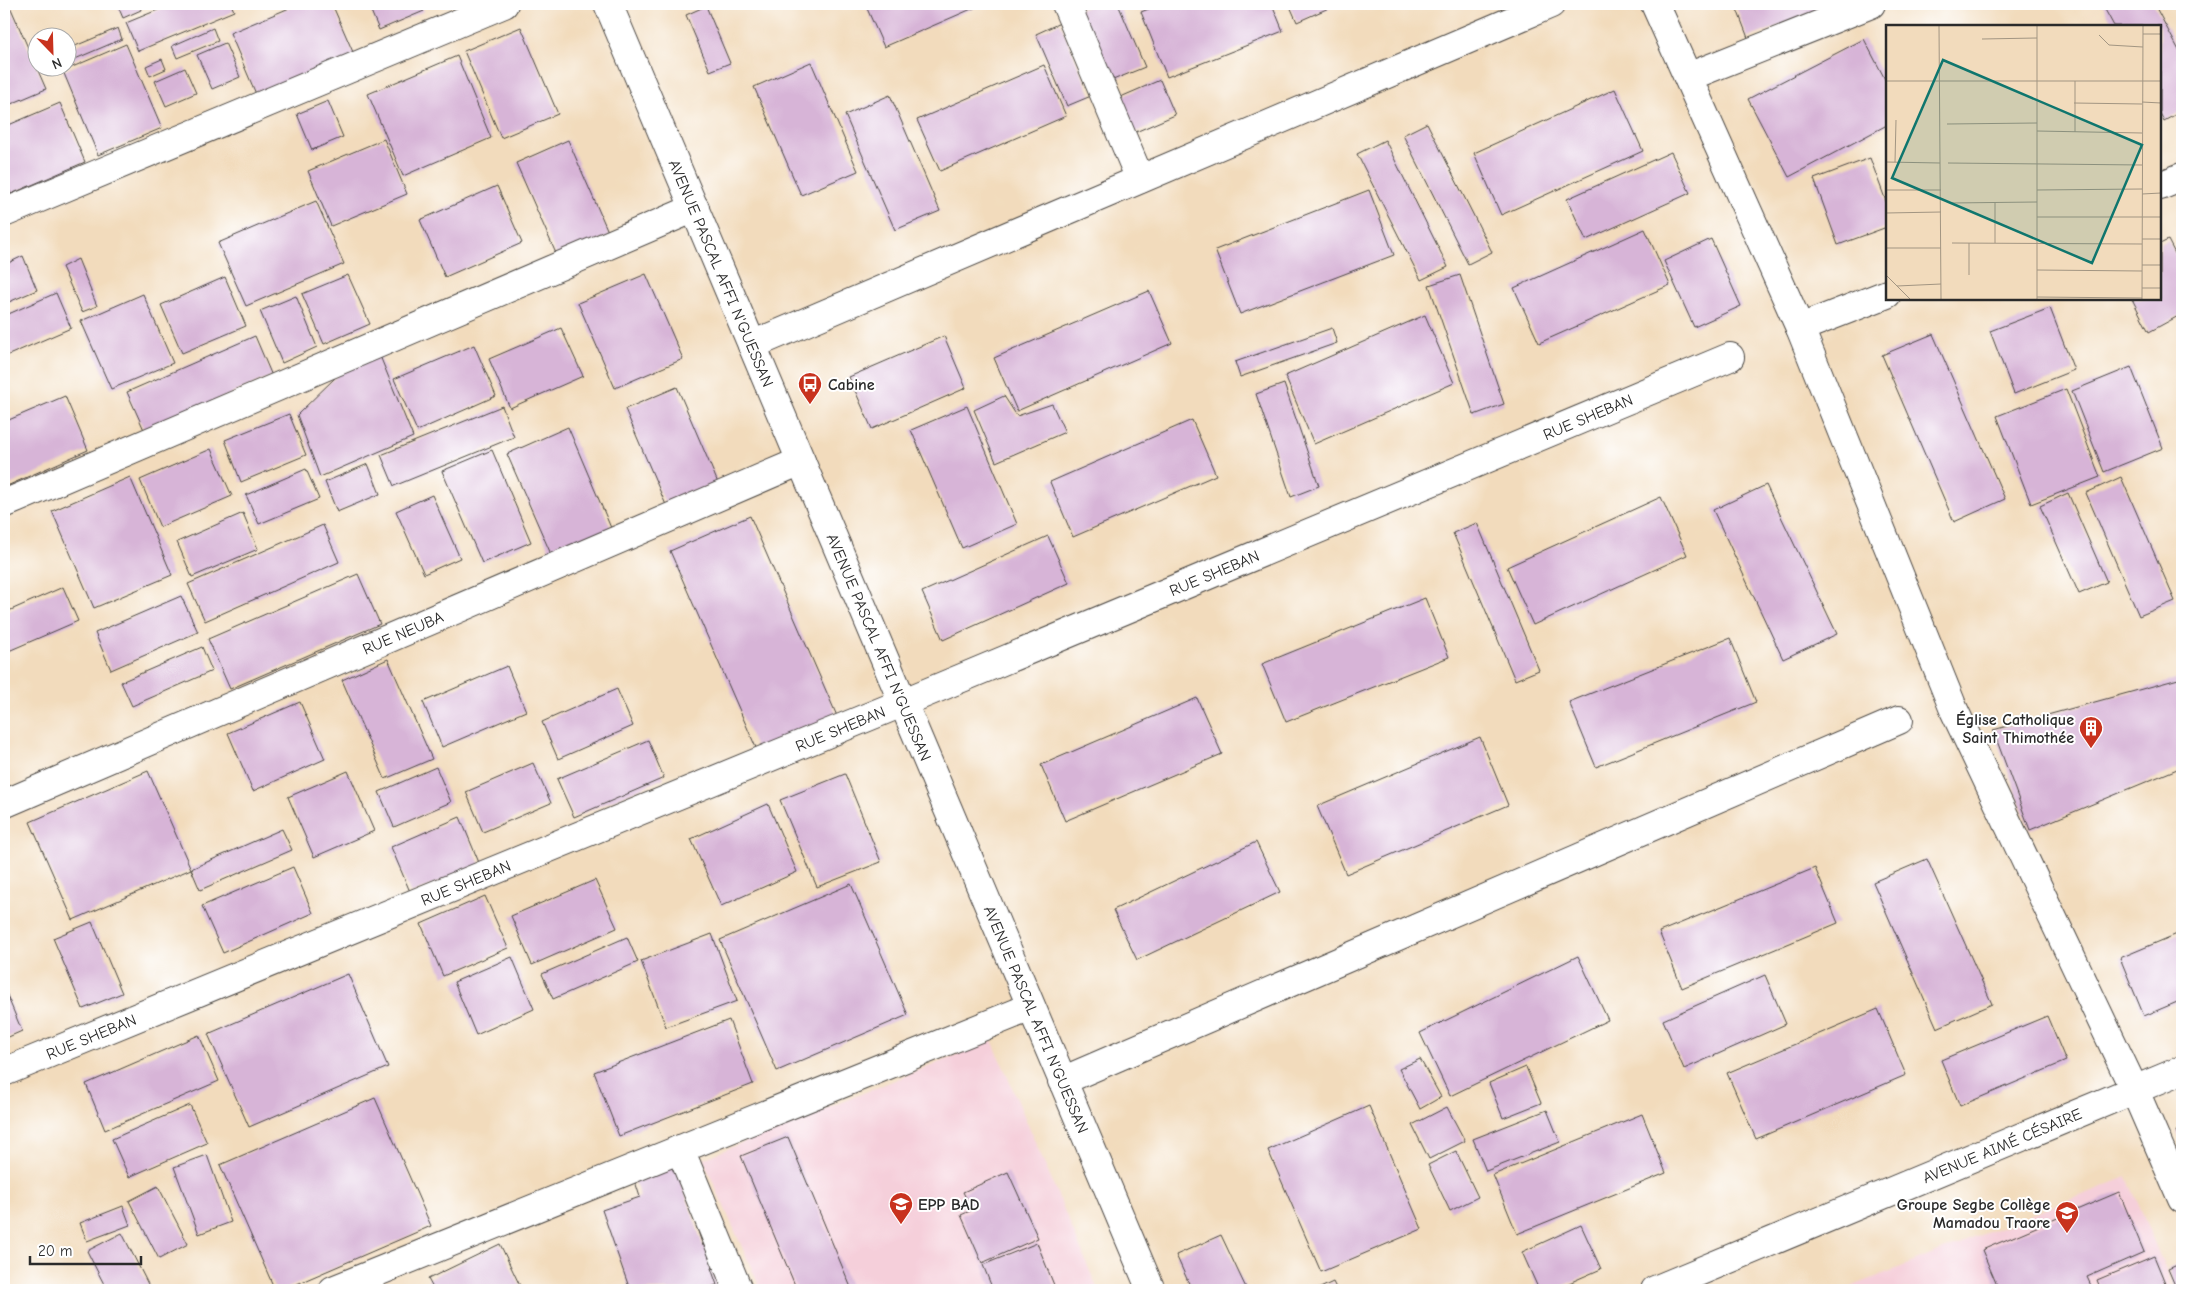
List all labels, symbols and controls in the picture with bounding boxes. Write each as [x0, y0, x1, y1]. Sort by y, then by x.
inset map [1886, 25, 2161, 300]
north arrow [28, 28, 78, 78]
text: N [49, 54, 64, 73]
street label: AVENUE PASCAL AFFI N'GUESSAN [665, 157, 777, 390]
bus stop icon: Cabine [797, 371, 823, 405]
place label: Cabine [828, 376, 875, 394]
street label: RUE SHEBAN [1541, 391, 1636, 444]
street label: AVENUE PASCAL AFFI N'GUESSAN [823, 531, 935, 764]
street label: RUE SHEBAN [1167, 547, 1262, 600]
street label: RUE NEUBA [360, 608, 446, 659]
street label: RUE SHEBAN [793, 703, 888, 756]
place label: Église Catholique Saint Thimothée [1956, 710, 2074, 747]
building icon: Église Catholique Saint Thimothée [2078, 715, 2104, 749]
street label: RUE SHEBAN [418, 857, 513, 910]
street label: AVENUE PASCAL AFFI N'GUESSAN [980, 903, 1092, 1136]
street label: RUE SHEBAN [44, 1011, 139, 1064]
street label: AVENUE AIMÉ CÉSAIRE [1920, 1105, 2085, 1187]
school or university icon: EPP BAD [888, 1191, 914, 1225]
place label: EPP BAD [918, 1196, 979, 1214]
place label: Groupe Segbe Collège Mamadou Traore [1897, 1196, 2050, 1232]
school or university icon: Groupe Segbe Collège Mamadou Traore [2054, 1200, 2080, 1234]
scale bar [30, 1234, 141, 1266]
text: 20 m [38, 1242, 72, 1260]

